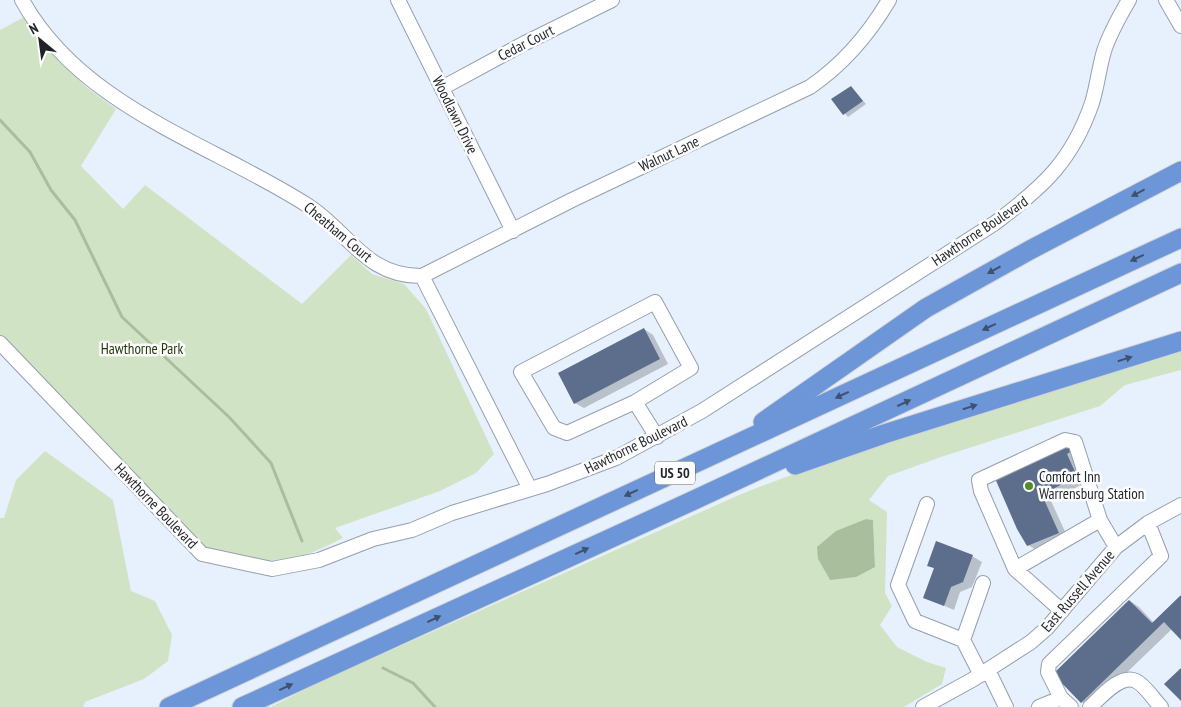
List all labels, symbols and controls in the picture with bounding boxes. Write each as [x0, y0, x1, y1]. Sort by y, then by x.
north arrow [15, 15, 65, 65]
text: N [26, 19, 41, 38]
street label: Cedar Court [495, 20, 557, 65]
street label: Woodlawn Drive [428, 73, 482, 157]
street label: Walnut Lane [636, 131, 702, 176]
one-way arrow [1131, 189, 1145, 197]
street label: Hawthorne Boulevard [928, 191, 1031, 270]
street label: Cheatham Court [300, 198, 376, 266]
one-way arrow [1130, 255, 1144, 263]
one-way arrow [988, 265, 1001, 274]
one-way arrow [982, 323, 996, 331]
park label: Hawthorne Park [101, 339, 183, 358]
one-way arrow [1118, 354, 1133, 362]
one-way arrow [835, 392, 849, 400]
one-way arrow [897, 399, 911, 407]
one-way arrow [963, 402, 978, 410]
street label: Hawthorne Boulevard [581, 411, 690, 478]
street label: Hawthorne Boulevard [111, 459, 202, 553]
road number: US 50 [655, 462, 695, 484]
place label: Comfort Inn Warrensburg Station [1039, 467, 1144, 503]
marker: Comfort Inn Warrensburg Station [1023, 480, 1035, 492]
one-way arrow [624, 489, 638, 497]
street label: East Russell Avenue [1037, 546, 1118, 636]
one-way arrow [575, 547, 589, 555]
one-way arrow [427, 615, 441, 623]
one-way arrow [279, 682, 293, 690]

